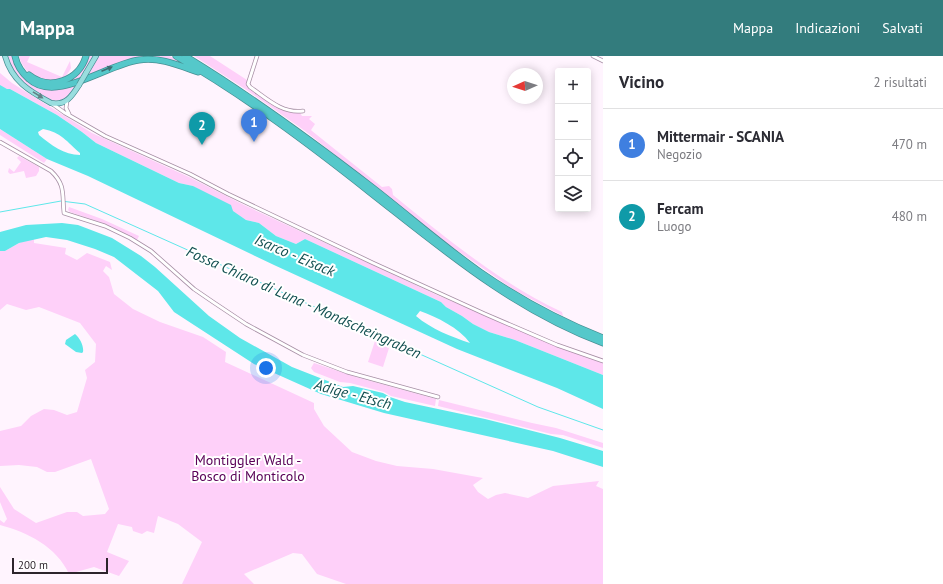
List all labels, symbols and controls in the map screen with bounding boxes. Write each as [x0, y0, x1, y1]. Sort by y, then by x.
text: Mappa [20, 16, 75, 40]
text: Mappa [733, 19, 773, 37]
text: Indicazioni [795, 19, 860, 37]
text: Salvati [882, 19, 923, 37]
one-way arrow [101, 66, 112, 72]
north arrow [507, 68, 543, 104]
map controls [555, 68, 591, 212]
button: + [555, 68, 591, 104]
text: Vicino [619, 71, 664, 93]
text: 2 risultati [874, 74, 927, 91]
one-way arrow [32, 92, 44, 99]
button: − [555, 104, 591, 140]
pin: 1 [241, 109, 267, 142]
pin: 2 [189, 112, 215, 145]
text: Mittermair - SCANIA [657, 127, 784, 146]
text: 1 [628, 136, 636, 153]
text: 470 m [892, 136, 927, 153]
button: locate [555, 140, 591, 176]
text: Negozio [657, 146, 702, 163]
button: layers [555, 176, 591, 212]
text: Fercam [657, 199, 704, 218]
text: 2 [628, 208, 636, 225]
text: 480 m [892, 208, 927, 225]
text: Luogo [657, 218, 691, 235]
water label: Isarco - Eisack [252, 230, 339, 281]
water label: Fossa Chiaro di Luna - Mondscheingraben [184, 242, 424, 363]
your location [256, 358, 276, 378]
water label: Adige - Etsch [312, 374, 394, 413]
park label: Montiggler Wald - Bosco di Monticolo [191, 451, 305, 485]
scale bar [12, 556, 108, 575]
text: 200 m [18, 558, 48, 572]

